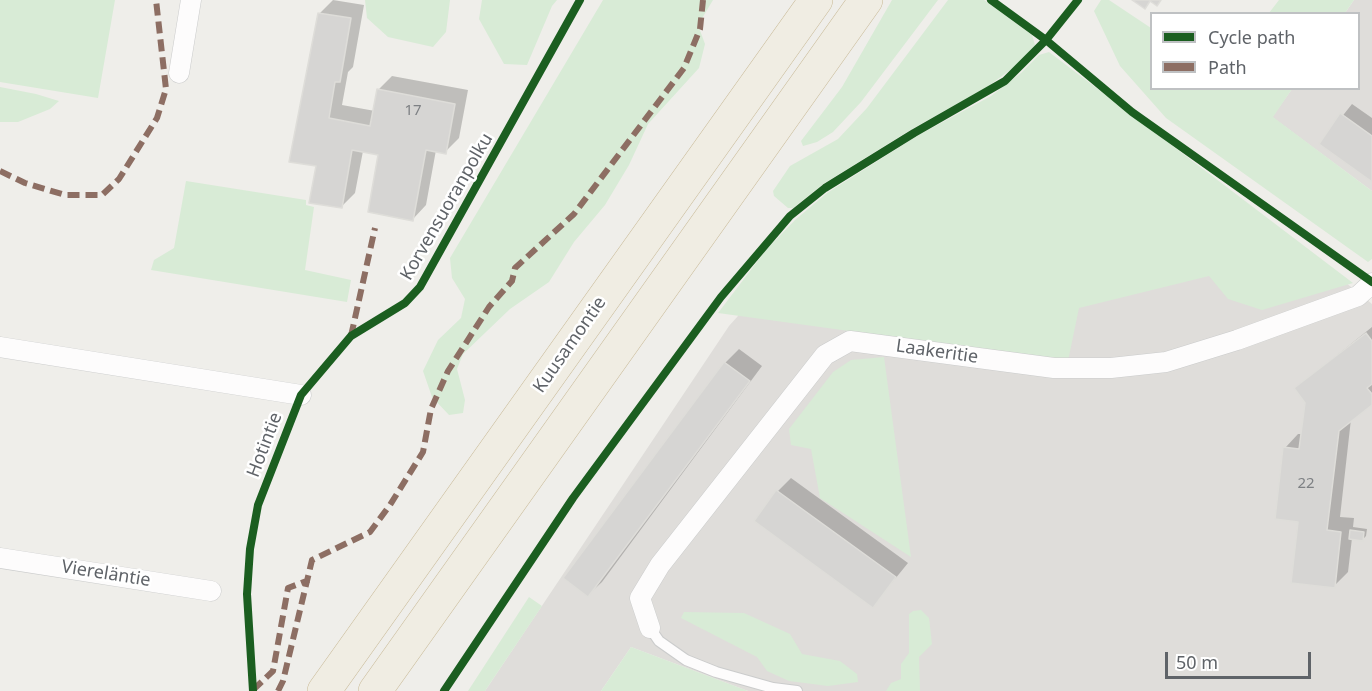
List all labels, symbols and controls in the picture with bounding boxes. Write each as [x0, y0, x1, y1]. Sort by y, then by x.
legend [1150, 12, 1360, 90]
text: Cycle path [1208, 25, 1295, 49]
text: Path [1208, 55, 1247, 79]
house number: 17 [404, 102, 422, 120]
street label: Korvensuoranpolku [396, 130, 498, 284]
street label: Kuusamontie [529, 293, 611, 397]
street label: Laakeritie [895, 336, 979, 368]
street label: Hotintie [243, 409, 287, 481]
house number: 22 [1297, 475, 1315, 493]
street label: Viereläntie [60, 556, 152, 592]
scale bar [1168, 640, 1314, 678]
text: 50 m [1176, 650, 1218, 674]

